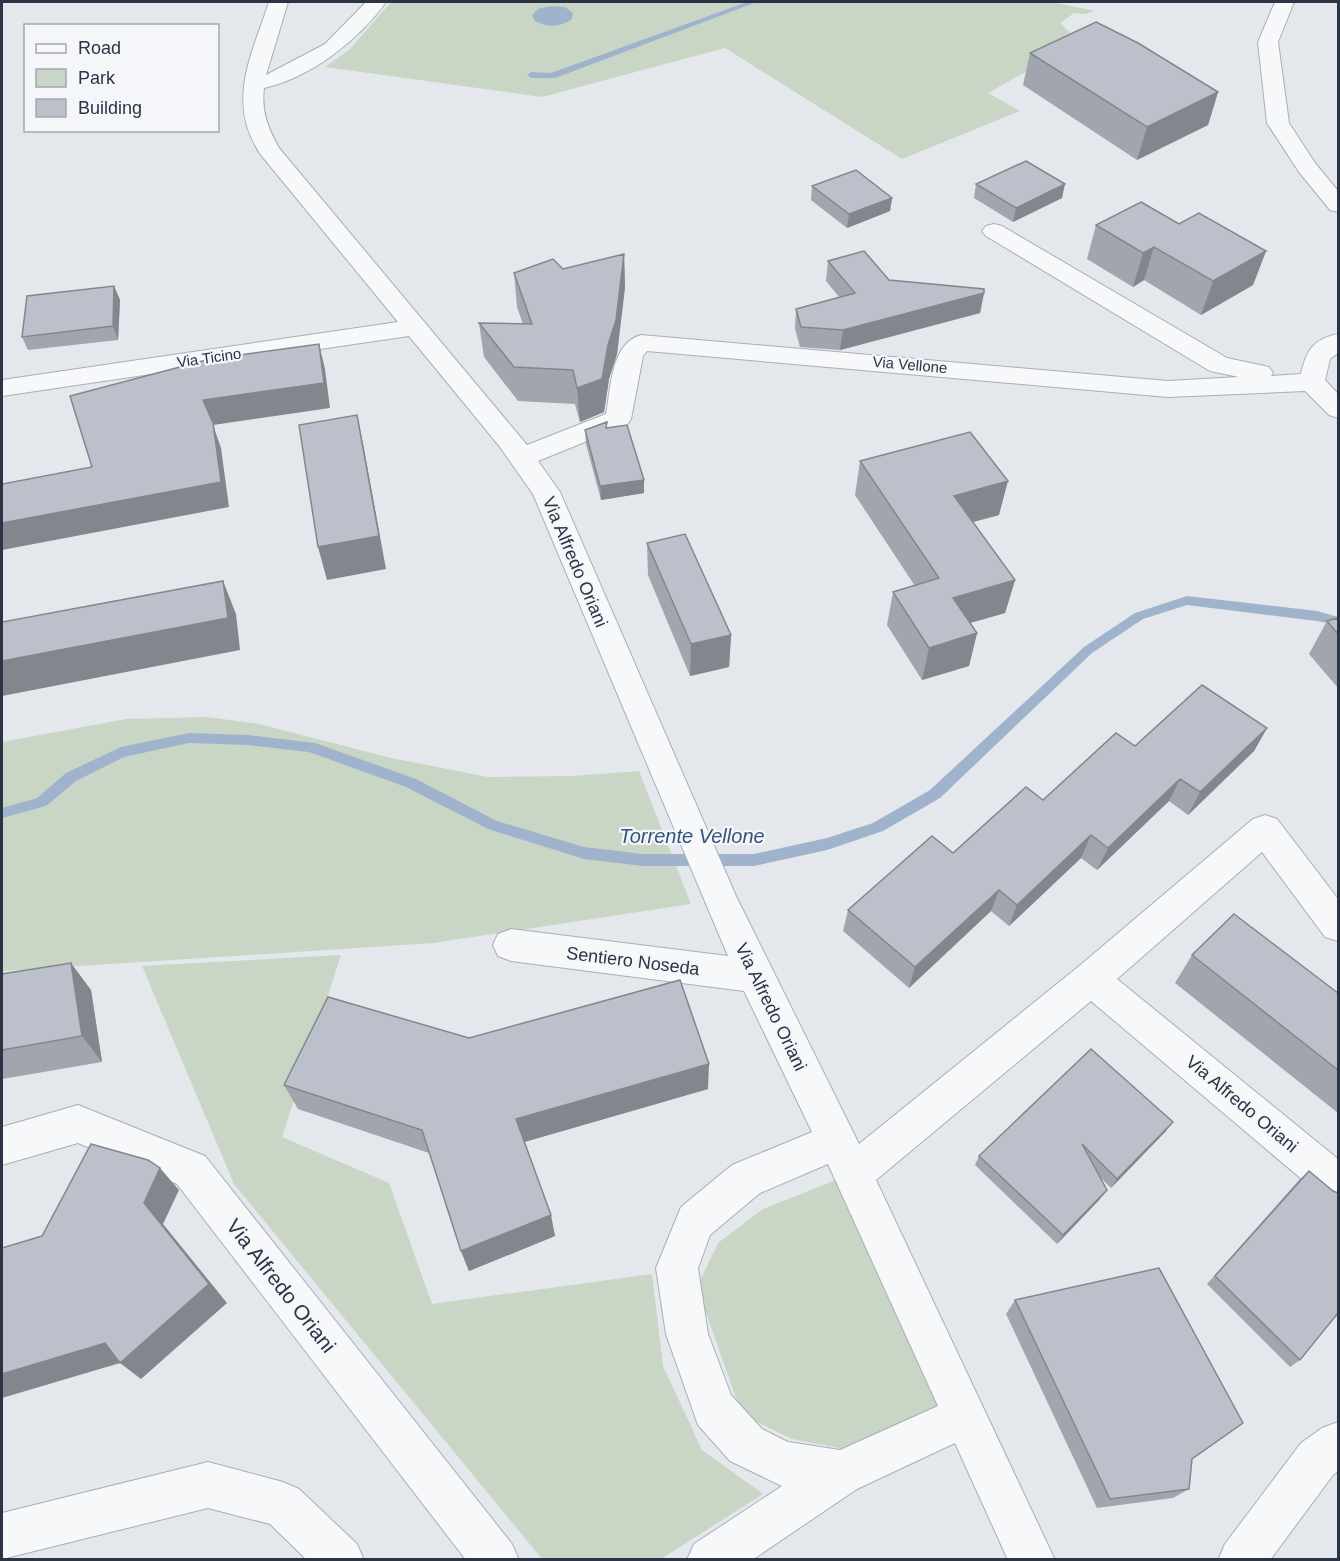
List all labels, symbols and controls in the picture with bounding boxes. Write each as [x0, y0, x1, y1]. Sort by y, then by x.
legend [24, 24, 219, 132]
text: Road [78, 38, 121, 58]
text: Park [78, 68, 116, 88]
text: Building [78, 98, 142, 118]
street label: Via Ticino [176, 345, 242, 370]
street label: Via Vellone [872, 353, 948, 376]
street label: Via Alfredo Oriani [538, 494, 612, 630]
water label: Torrente Vellone [619, 825, 765, 847]
street label: Via Alfredo Oriani [731, 940, 811, 1074]
street label: Sentiero Noseda [565, 943, 702, 979]
street label: Via Alfredo Oriani [1182, 1051, 1302, 1157]
street label: Via Alfredo Oriani [222, 1214, 341, 1357]

